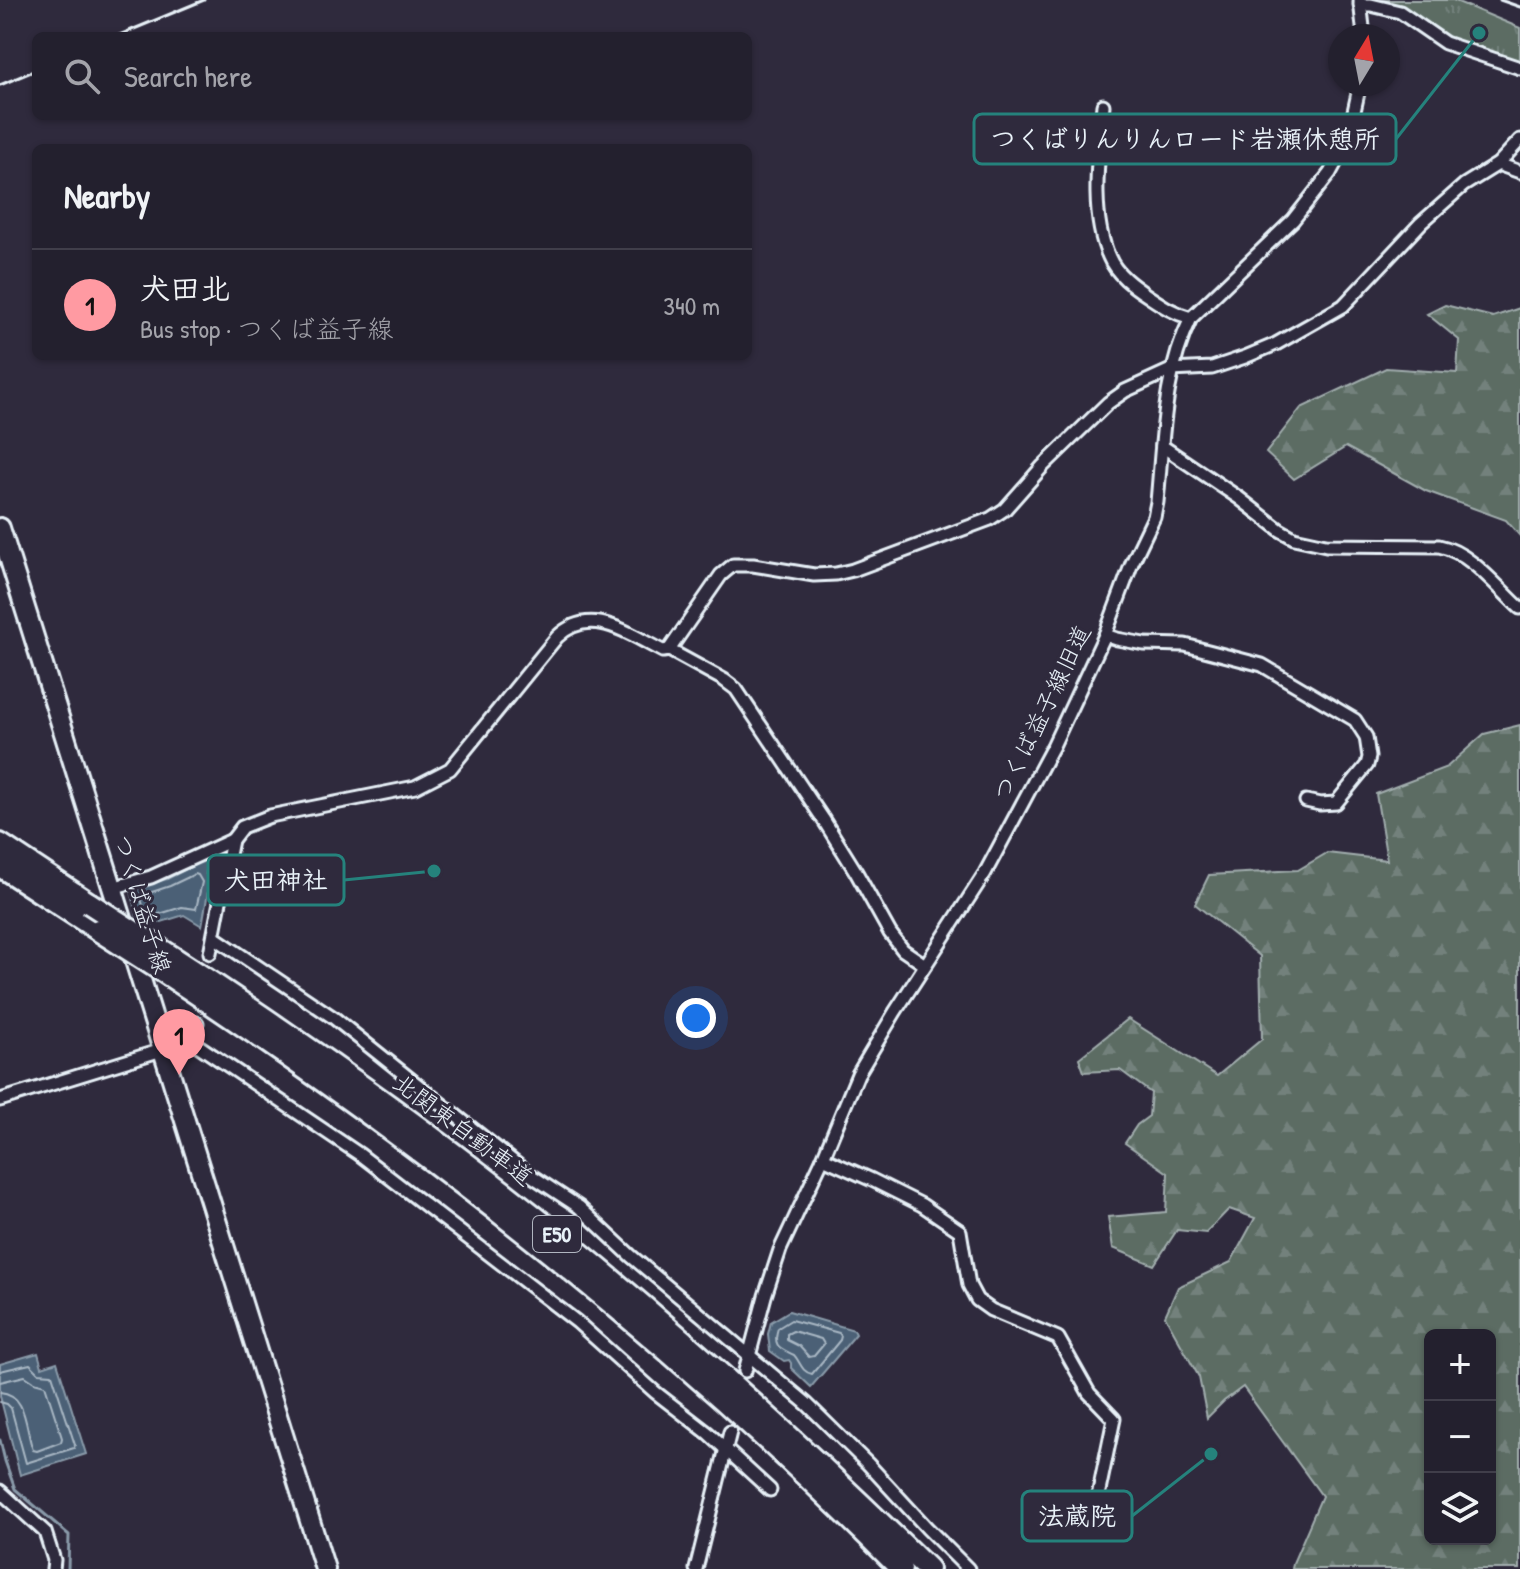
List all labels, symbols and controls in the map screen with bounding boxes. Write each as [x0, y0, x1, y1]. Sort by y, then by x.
north arrow [1328, 24, 1400, 96]
search box [32, 32, 752, 120]
icon: search [60, 54, 104, 98]
text: Search here [124, 56, 252, 96]
callout: つくばりんりんロード岩瀬休憩所 [974, 114, 1396, 164]
text: つくばりんりんロード岩瀬休憩所 [990, 121, 1380, 156]
text: Nearby [64, 173, 150, 219]
text: 犬田北 [140, 268, 230, 308]
text: 1 [85, 288, 95, 323]
text: 340 m [663, 288, 720, 323]
text: Bus stop · つくば益子線 [140, 311, 393, 346]
street label: つくば益子線旧道 [985, 619, 1098, 806]
street label: つくば益子線 [107, 830, 179, 977]
callout: 犬田神社 [208, 855, 344, 905]
text: 犬田神社 [224, 862, 328, 897]
your location [676, 998, 716, 1038]
pin: 1 [153, 1009, 205, 1075]
street label: 北関東自動車道 [387, 1066, 540, 1193]
road number: E50 [533, 1216, 581, 1252]
map controls [1424, 1329, 1496, 1545]
button: + [1424, 1329, 1496, 1401]
button: − [1424, 1401, 1496, 1473]
button: layers [1424, 1473, 1496, 1545]
callout: 法蔵院 [1022, 1491, 1132, 1541]
text: 法蔵院 [1038, 1498, 1116, 1533]

